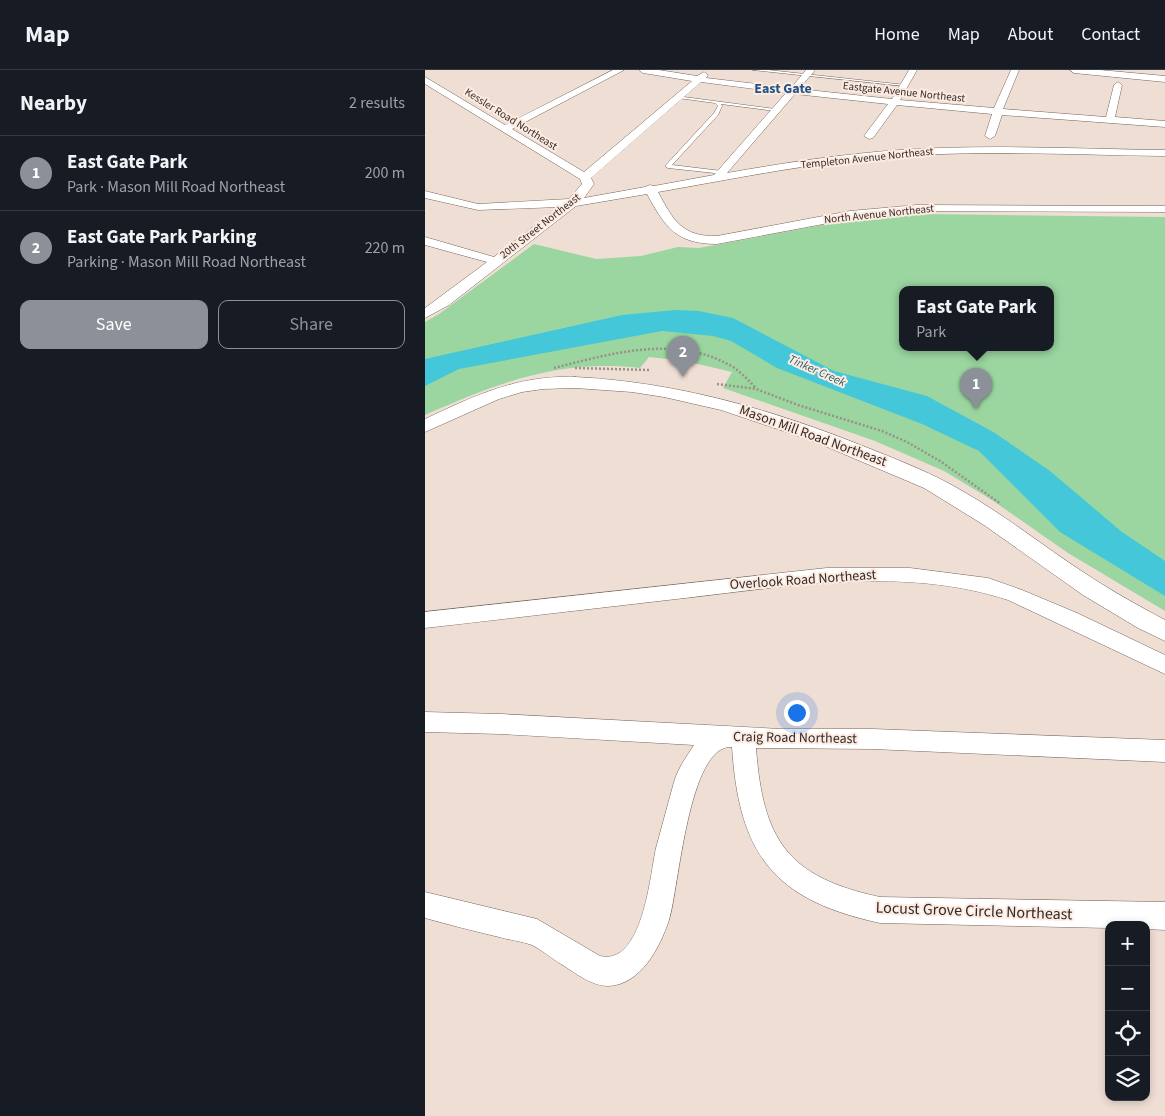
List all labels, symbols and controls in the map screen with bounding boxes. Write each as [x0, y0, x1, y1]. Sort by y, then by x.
text: Map [25, 17, 70, 52]
text: Home [874, 22, 920, 47]
text: Map [948, 22, 980, 47]
text: About [1008, 22, 1053, 47]
text: Contact [1081, 22, 1140, 47]
street label: Eastgate Avenue Northeast [842, 78, 966, 106]
district label: East Gate [754, 79, 812, 99]
street label: Kessler Road Northeast [462, 84, 560, 154]
text: Nearby [20, 88, 87, 118]
text: 2 results [349, 92, 405, 114]
street label: Templeton Avenue Northeast [800, 144, 934, 172]
text: East Gate Park [67, 149, 188, 176]
text: 1 [32, 162, 40, 184]
text: 200 m [365, 162, 405, 184]
text: Park · Mason Mill Road Northeast [67, 176, 285, 198]
street label: 20th Street Northeast [497, 190, 584, 262]
street label: North Avenue Northeast [823, 201, 935, 227]
text: East Gate Park Parking [67, 224, 256, 251]
text: 2 [32, 237, 40, 259]
text: 220 m [365, 237, 405, 259]
text: Parking · Mason Mill Road Northeast [67, 251, 306, 273]
popup [899, 286, 1054, 351]
text: East Gate Park [916, 294, 1037, 321]
button: Save [20, 300, 208, 349]
button: Share [218, 300, 405, 349]
text: Park [916, 321, 946, 343]
pin: 2 [667, 336, 699, 377]
water label: Tinker Creek [786, 351, 849, 391]
pin: 1 [960, 368, 992, 409]
street label: Mason Mill Road Northeast [737, 400, 890, 472]
street label: Overlook Road Northeast [729, 565, 877, 595]
your location [784, 700, 810, 726]
street label: Craig Road Northeast [733, 727, 857, 749]
street label: Locust Grove Circle Northeast [875, 897, 1073, 925]
map controls [1105, 921, 1150, 1101]
button: + [1105, 921, 1150, 966]
button: − [1105, 966, 1150, 1011]
button: locate [1105, 1011, 1150, 1056]
button: layers [1105, 1056, 1150, 1101]

